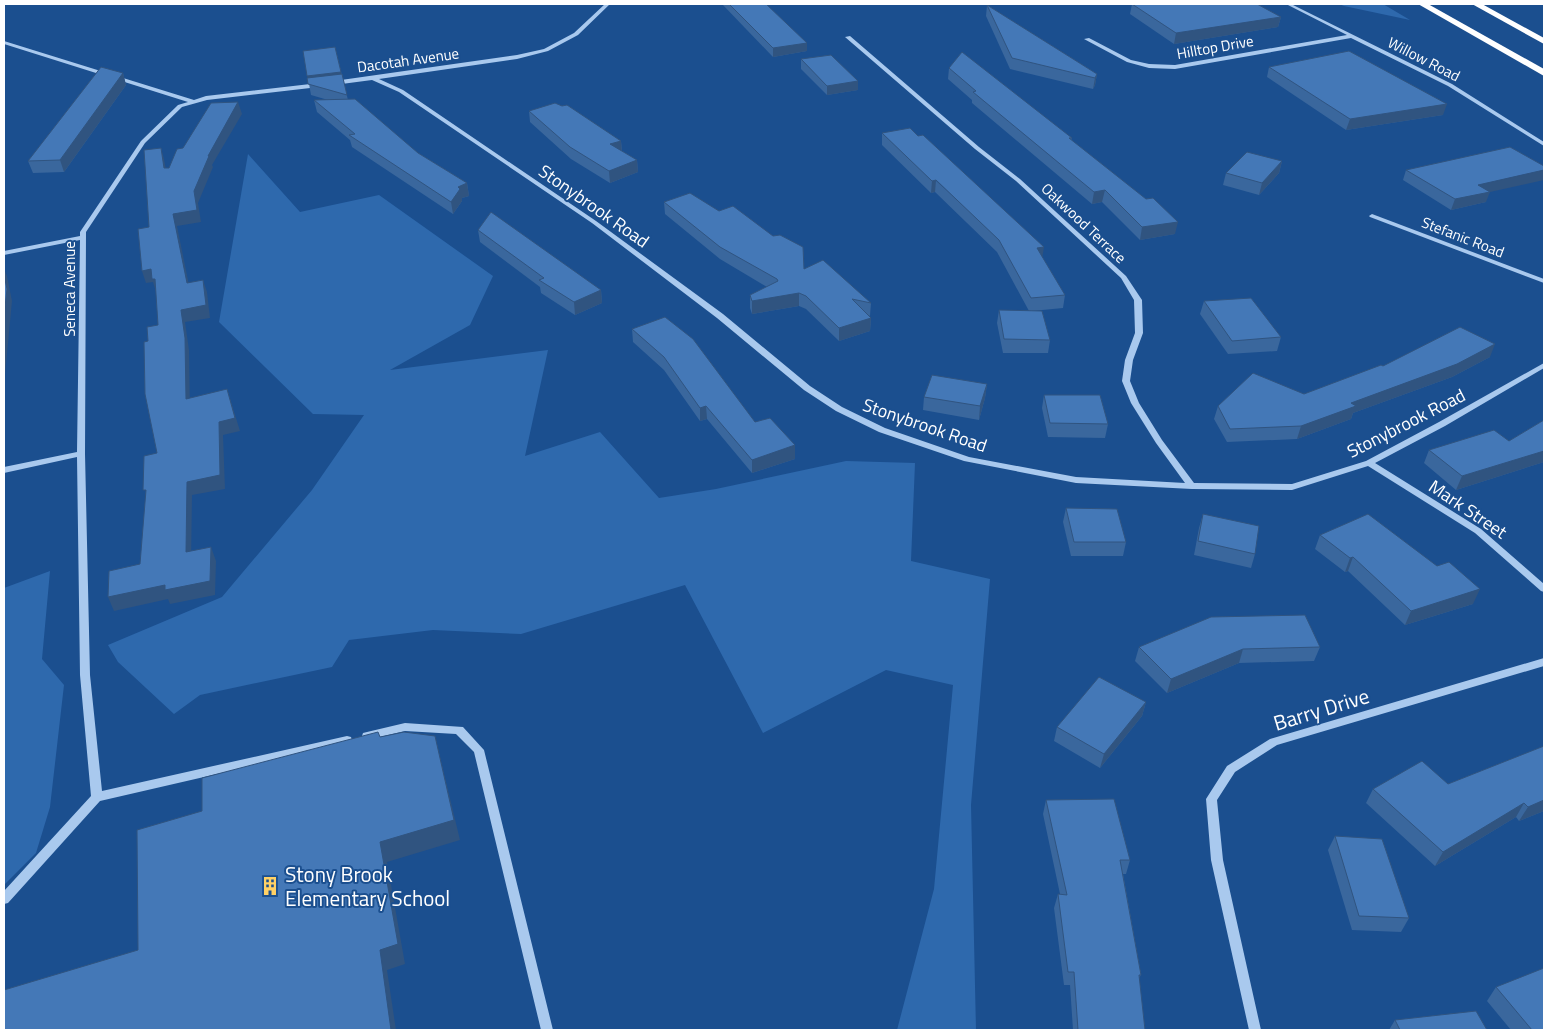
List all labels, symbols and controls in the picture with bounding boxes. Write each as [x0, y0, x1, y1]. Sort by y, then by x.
street label: Hilltop Drive [1175, 29, 1255, 65]
street label: Willow Road [1384, 31, 1464, 87]
street label: Dacotah Avenue [356, 41, 460, 79]
street label: Stonybrook Road [533, 158, 655, 254]
street label: Oakwood Terrace [1036, 177, 1132, 269]
street label: Stefanic Road [1418, 211, 1508, 263]
street label: Seneca Avenue [58, 241, 81, 337]
street label: Stonybrook Road [1342, 382, 1470, 464]
street label: Stonybrook Road [859, 391, 991, 459]
street label: Mark Street [1423, 473, 1513, 546]
street label: Barry Drive [1269, 679, 1373, 739]
place label: Stony Brook Elementary School [285, 858, 450, 914]
building icon: Stony Brook Elementary School [259, 875, 281, 897]

